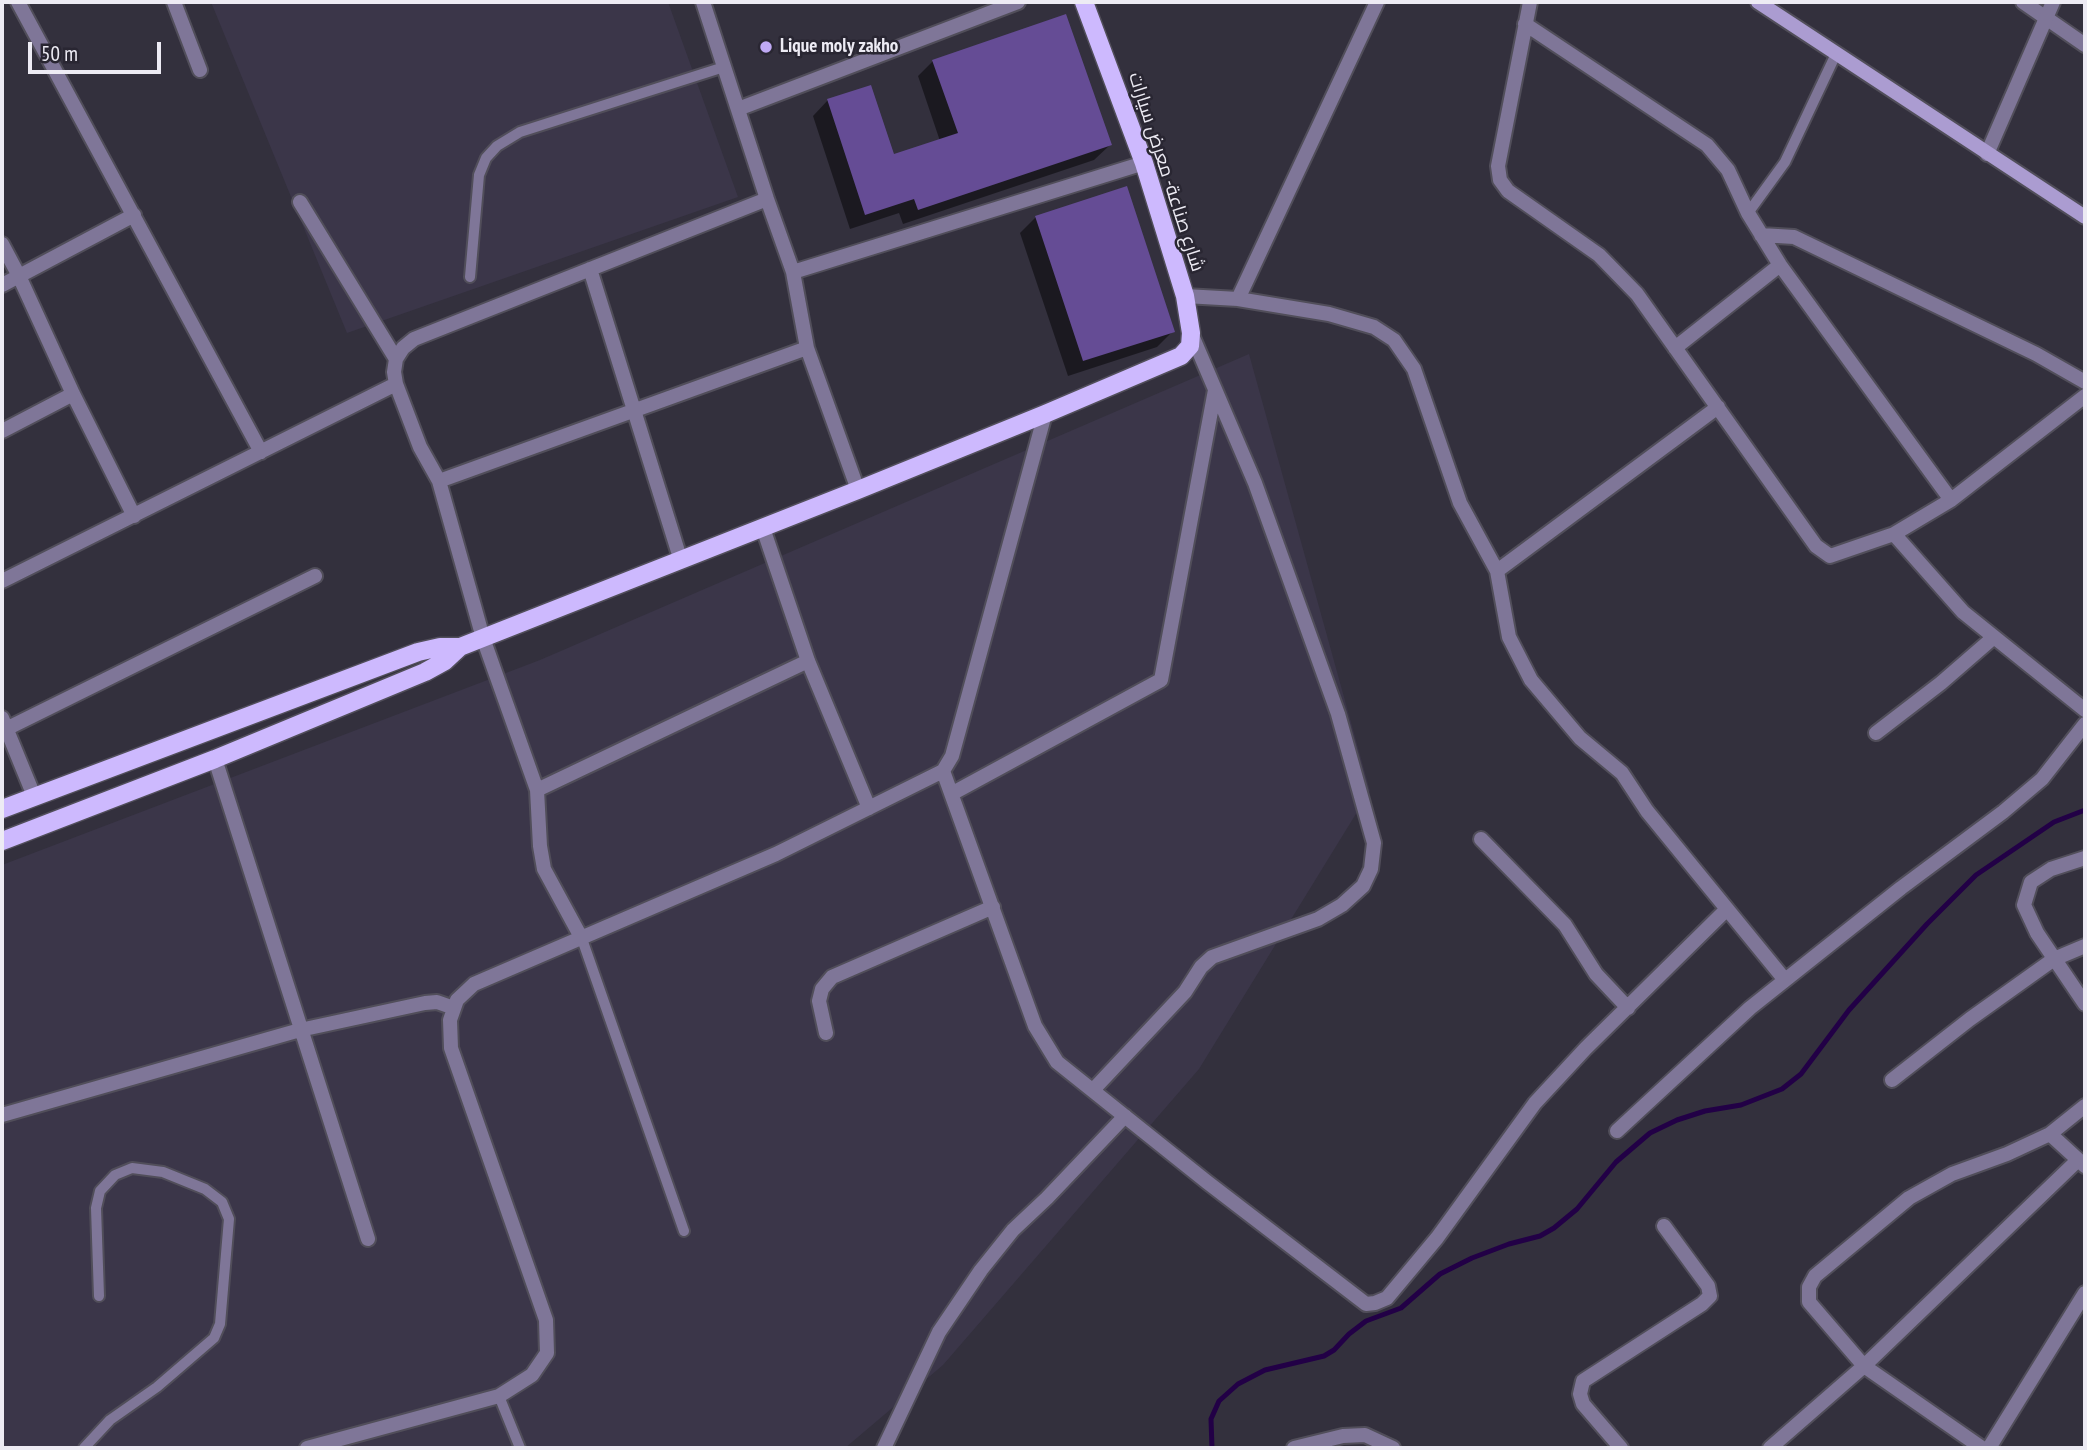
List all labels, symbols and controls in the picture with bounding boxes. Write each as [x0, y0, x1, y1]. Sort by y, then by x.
scale bar [32, 28, 164, 72]
place label: Lique moly zakho [780, 36, 898, 58]
marker: Lique moly zakho [758, 39, 774, 55]
text: 50 m [41, 40, 78, 67]
street label: شارع صناعة- معرض سيارات [1123, 70, 1209, 274]

